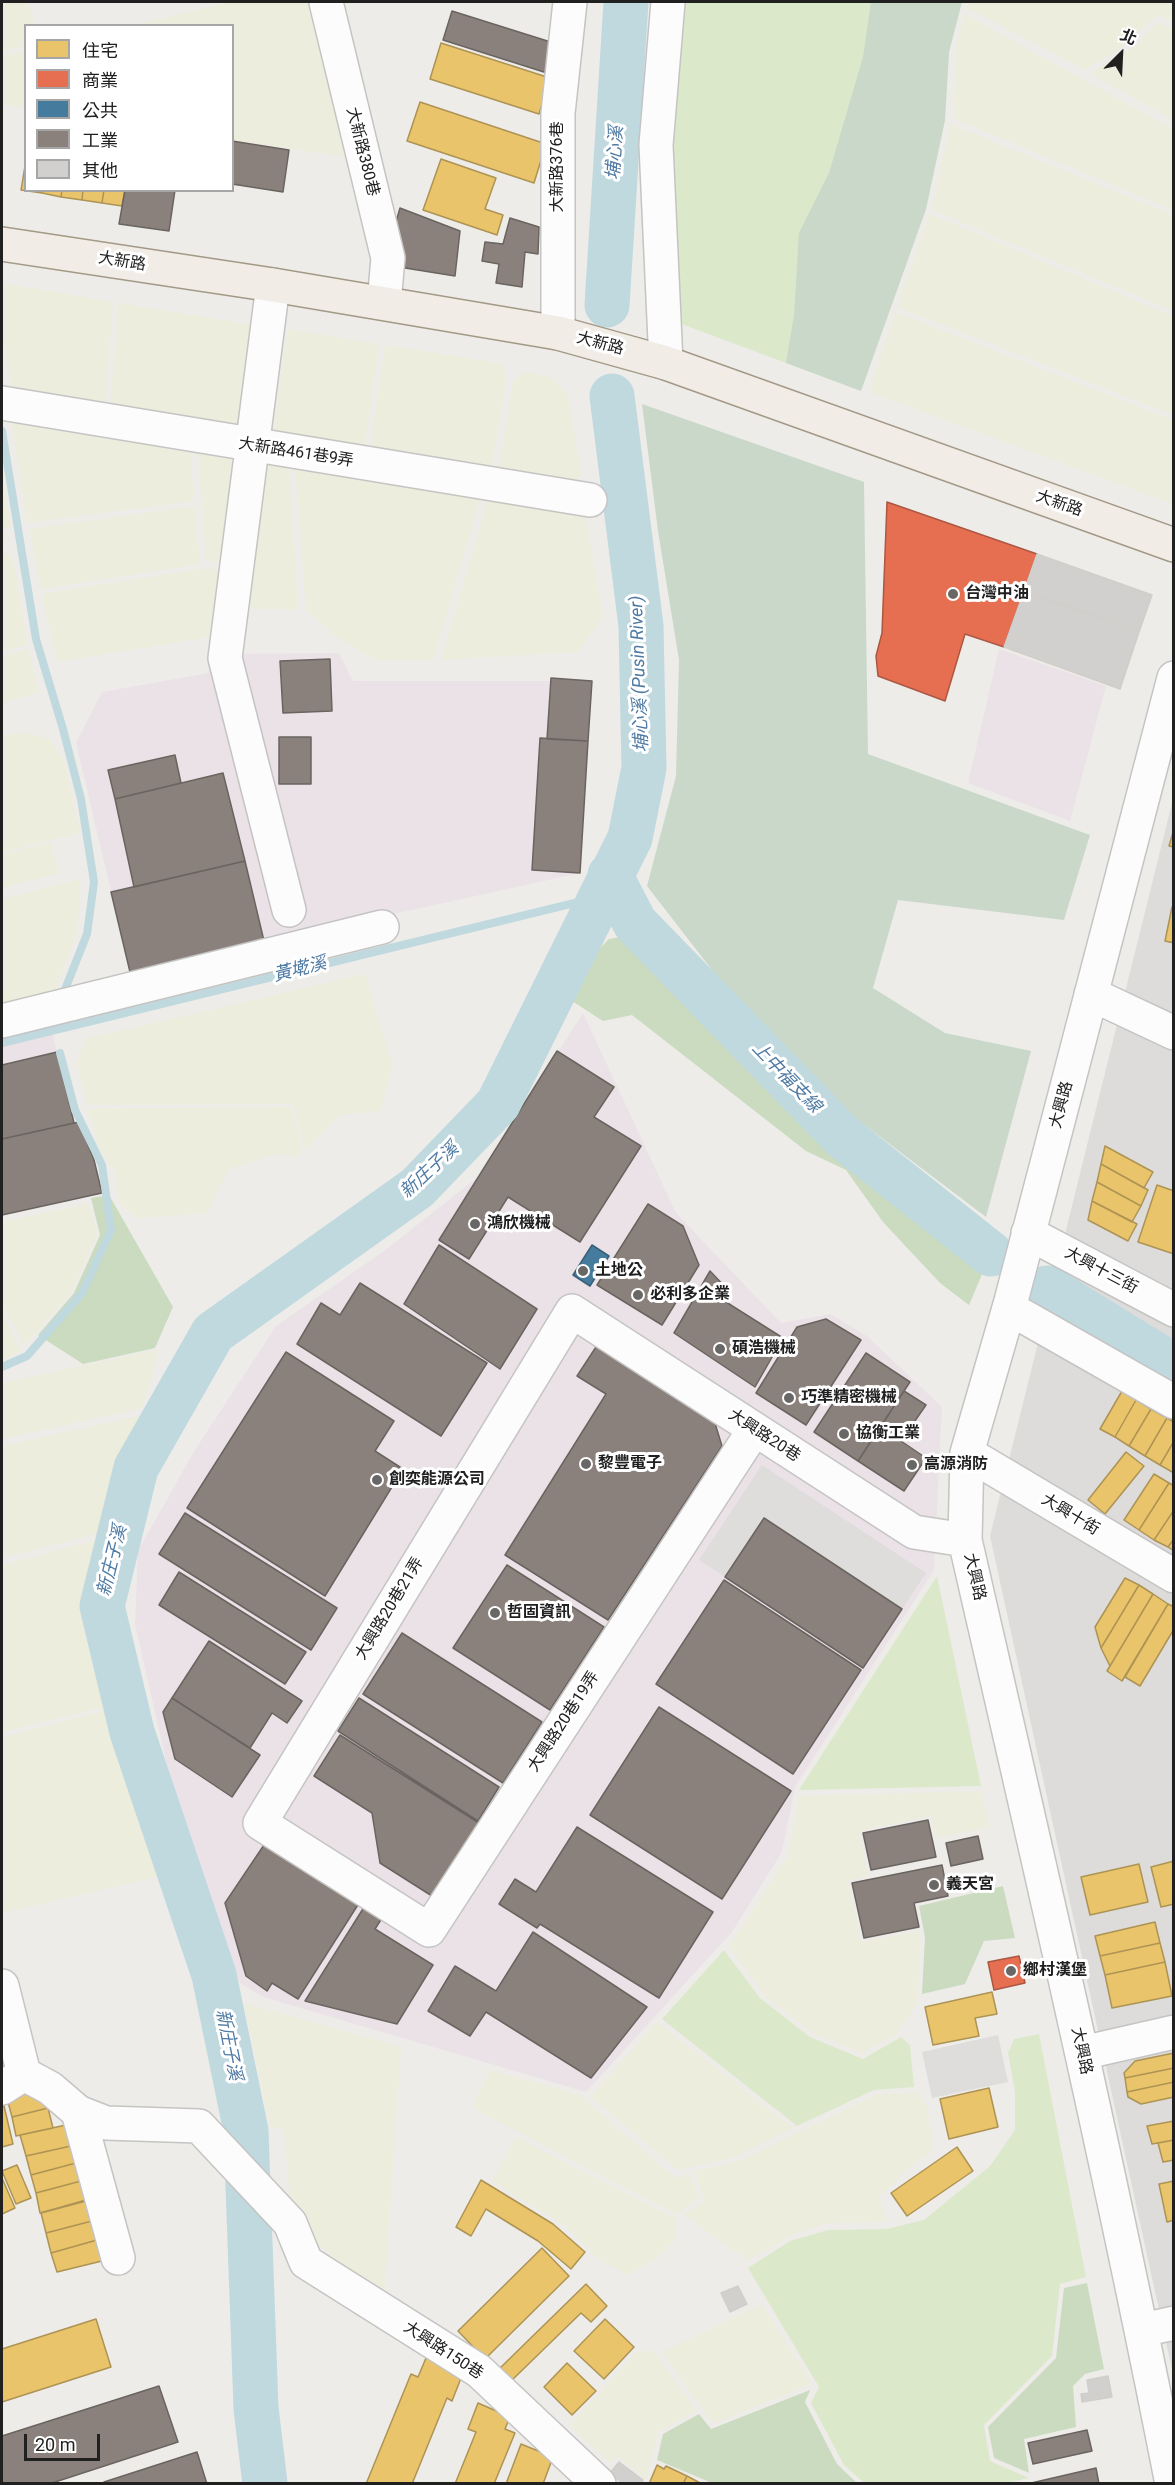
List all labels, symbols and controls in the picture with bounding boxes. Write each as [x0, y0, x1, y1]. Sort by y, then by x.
legend [24, 24, 234, 192]
north arrow [1091, 24, 1151, 84]
text: 北 [1117, 25, 1140, 49]
text: 住宅 [82, 40, 118, 61]
text: 商業 [82, 70, 118, 91]
text: 公共 [82, 100, 118, 121]
street label: 大新路380巷 [342, 106, 382, 198]
street label: 大新路376巷 [548, 122, 568, 212]
water label: 埔心溪 [603, 125, 629, 181]
text: 工業 [82, 130, 118, 151]
text: 其他 [82, 160, 118, 181]
street label: 大新路 [97, 249, 147, 275]
street label: 大新路 [574, 329, 626, 359]
street label: 大新路461巷9弄 [237, 434, 355, 472]
street label: 大新路 [1033, 487, 1085, 521]
place label: 台灣中油 [965, 584, 1029, 604]
marker: 台灣中油 [946, 587, 960, 601]
water label: 埔心溪 (Pusin River) [626, 595, 654, 753]
water label: 黃墘溪 [271, 953, 329, 987]
water label: 上中福支線 [747, 1038, 825, 1118]
street label: 大興路 [1047, 1079, 1077, 1131]
water label: 新庄子溪 [396, 1139, 464, 1203]
place label: 鴻欣機械 [487, 1214, 551, 1234]
marker: 鴻欣機械 [468, 1217, 482, 1231]
street label: 大興十三街 [1061, 1244, 1141, 1298]
place label: 土地公 [595, 1261, 643, 1281]
marker: 土地公 [576, 1264, 590, 1278]
place label: 必利多企業 [650, 1285, 730, 1305]
marker: 必利多企業 [631, 1288, 645, 1302]
place label: 碩浩機械 [732, 1339, 796, 1359]
marker: 碩浩機械 [713, 1342, 727, 1356]
place label: 巧準精密機械 [801, 1388, 897, 1408]
marker: 巧準精密機械 [782, 1391, 796, 1405]
street label: 大興路20巷 [724, 1406, 804, 1466]
place label: 協衡工業 [856, 1424, 920, 1444]
marker: 協衡工業 [837, 1427, 851, 1441]
place label: 黎豐電子 [598, 1454, 662, 1474]
place label: 高源消防 [924, 1455, 988, 1475]
marker: 黎豐電子 [579, 1457, 593, 1471]
marker: 高源消防 [905, 1458, 919, 1472]
place label: 創奕能源公司 [389, 1470, 485, 1490]
marker: 創奕能源公司 [370, 1473, 384, 1487]
street label: 大興十街 [1038, 1490, 1102, 1540]
water label: 新庄子溪 [94, 1523, 132, 1599]
street label: 大興路 [959, 1551, 989, 1603]
street label: 大興路20巷21弄 [352, 1554, 428, 1664]
place label: 哲固資訊 [507, 1603, 571, 1623]
marker: 哲固資訊 [488, 1606, 502, 1620]
street label: 大興路20巷19弄 [524, 1668, 604, 1776]
place label: 義天宮 [946, 1875, 994, 1895]
marker: 義天宮 [927, 1878, 941, 1892]
place label: 鄉村漢堡 [1023, 1961, 1087, 1981]
marker: 鄉村漢堡 [1004, 1964, 1018, 1978]
water label: 新庄子溪 [211, 2008, 245, 2082]
street label: 大興路 [1067, 2026, 1095, 2076]
street label: 大興路150巷 [400, 2318, 486, 2384]
scale bar [27, 2422, 104, 2460]
text: 20 m [35, 2434, 75, 2455]

